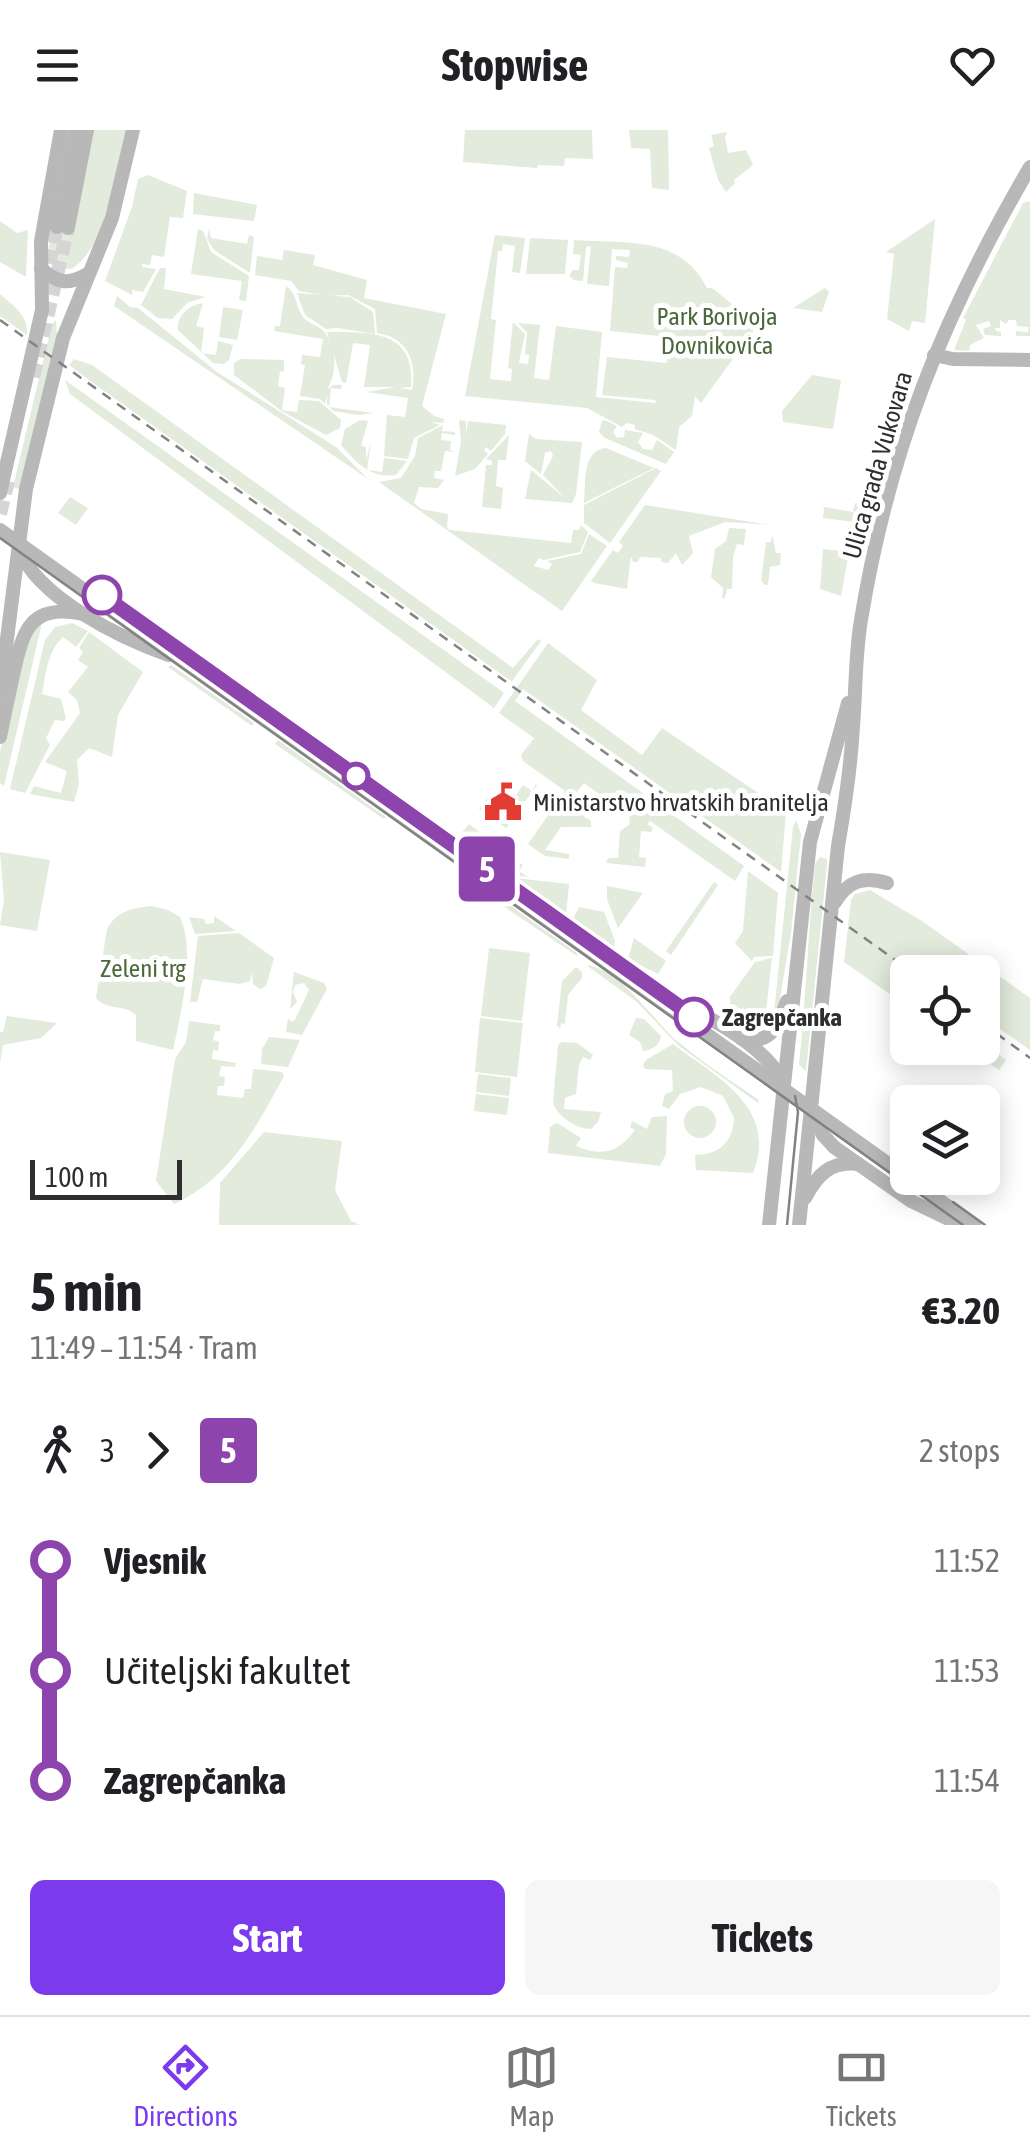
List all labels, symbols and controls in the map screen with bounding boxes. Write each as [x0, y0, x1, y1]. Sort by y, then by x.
icon: menu [30, 38, 85, 93]
icon: heart [945, 38, 1000, 93]
text: Stopwise [442, 39, 588, 91]
park label: Park Borivoja Dovnikovića [656, 302, 778, 359]
street label: Ulica grada Vukovara [837, 368, 917, 562]
unlabelled marker [83, 576, 121, 614]
unlabelled marker [343, 763, 369, 789]
public building icon: Ministarstvo hrvatskih branitelja [482, 781, 524, 823]
place label: Ministarstvo hrvatskih branitelja [533, 788, 829, 816]
line badge: 5 [454, 836, 520, 902]
text: 5 [479, 849, 495, 889]
park label: Zeleni trg [100, 954, 186, 982]
map controls [890, 955, 1000, 1195]
button: locate [890, 955, 1000, 1065]
marker: Zagrepčanka [675, 998, 713, 1036]
place label: Zagrepčanka [722, 1003, 842, 1031]
button: layers [890, 1085, 1000, 1195]
scale bar [30, 1155, 182, 1200]
text: 100 m [45, 1161, 108, 1193]
text: 5 min [30, 1260, 142, 1323]
text: €3.20 [923, 1289, 1000, 1332]
text: 11:49 – 11:54 · Tram [30, 1329, 258, 1366]
icon: walk [30, 1423, 85, 1478]
icon: forward [130, 1423, 185, 1478]
text: 5 [220, 1430, 237, 1470]
text: 3 [100, 1432, 115, 1469]
text: 2 stops [919, 1432, 1000, 1469]
text: Vjesnik [104, 1539, 206, 1582]
text: 11:52 [934, 1542, 1000, 1579]
text: Učiteljski fakultet [104, 1649, 351, 1692]
text: 11:53 [934, 1652, 1000, 1689]
text: Zagrepčanka [104, 1759, 286, 1802]
text: 11:54 [934, 1762, 1000, 1799]
button: Start [30, 1880, 505, 1995]
button: Tickets [525, 1880, 1000, 1995]
tab: Directions [133, 2040, 238, 2132]
tab: Map [504, 2040, 559, 2132]
tab: Tickets [826, 2040, 897, 2132]

